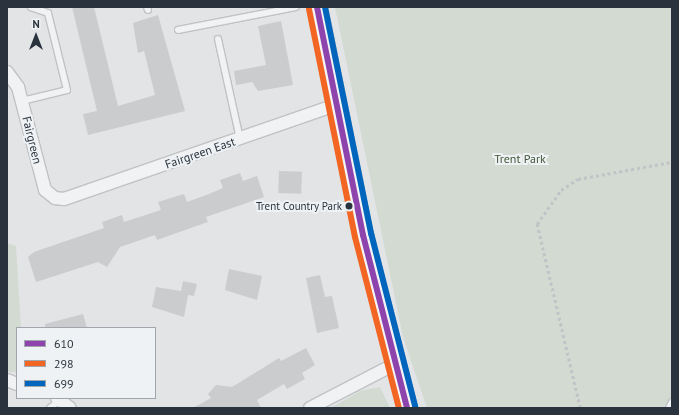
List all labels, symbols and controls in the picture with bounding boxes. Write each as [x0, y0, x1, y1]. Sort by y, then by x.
north arrow [16, 16, 56, 56]
text: N [32, 17, 40, 31]
street label: Fairgreen [19, 115, 45, 165]
street label: Fairgreen East [163, 134, 237, 172]
park label: Trent Park [494, 152, 546, 166]
place label: Trent Country Park [256, 199, 342, 213]
marker: Trent Country Park [344, 201, 354, 211]
legend [16, 327, 156, 399]
text: 610 [54, 336, 74, 351]
text: 298 [54, 356, 74, 371]
text: 699 [54, 376, 74, 391]

